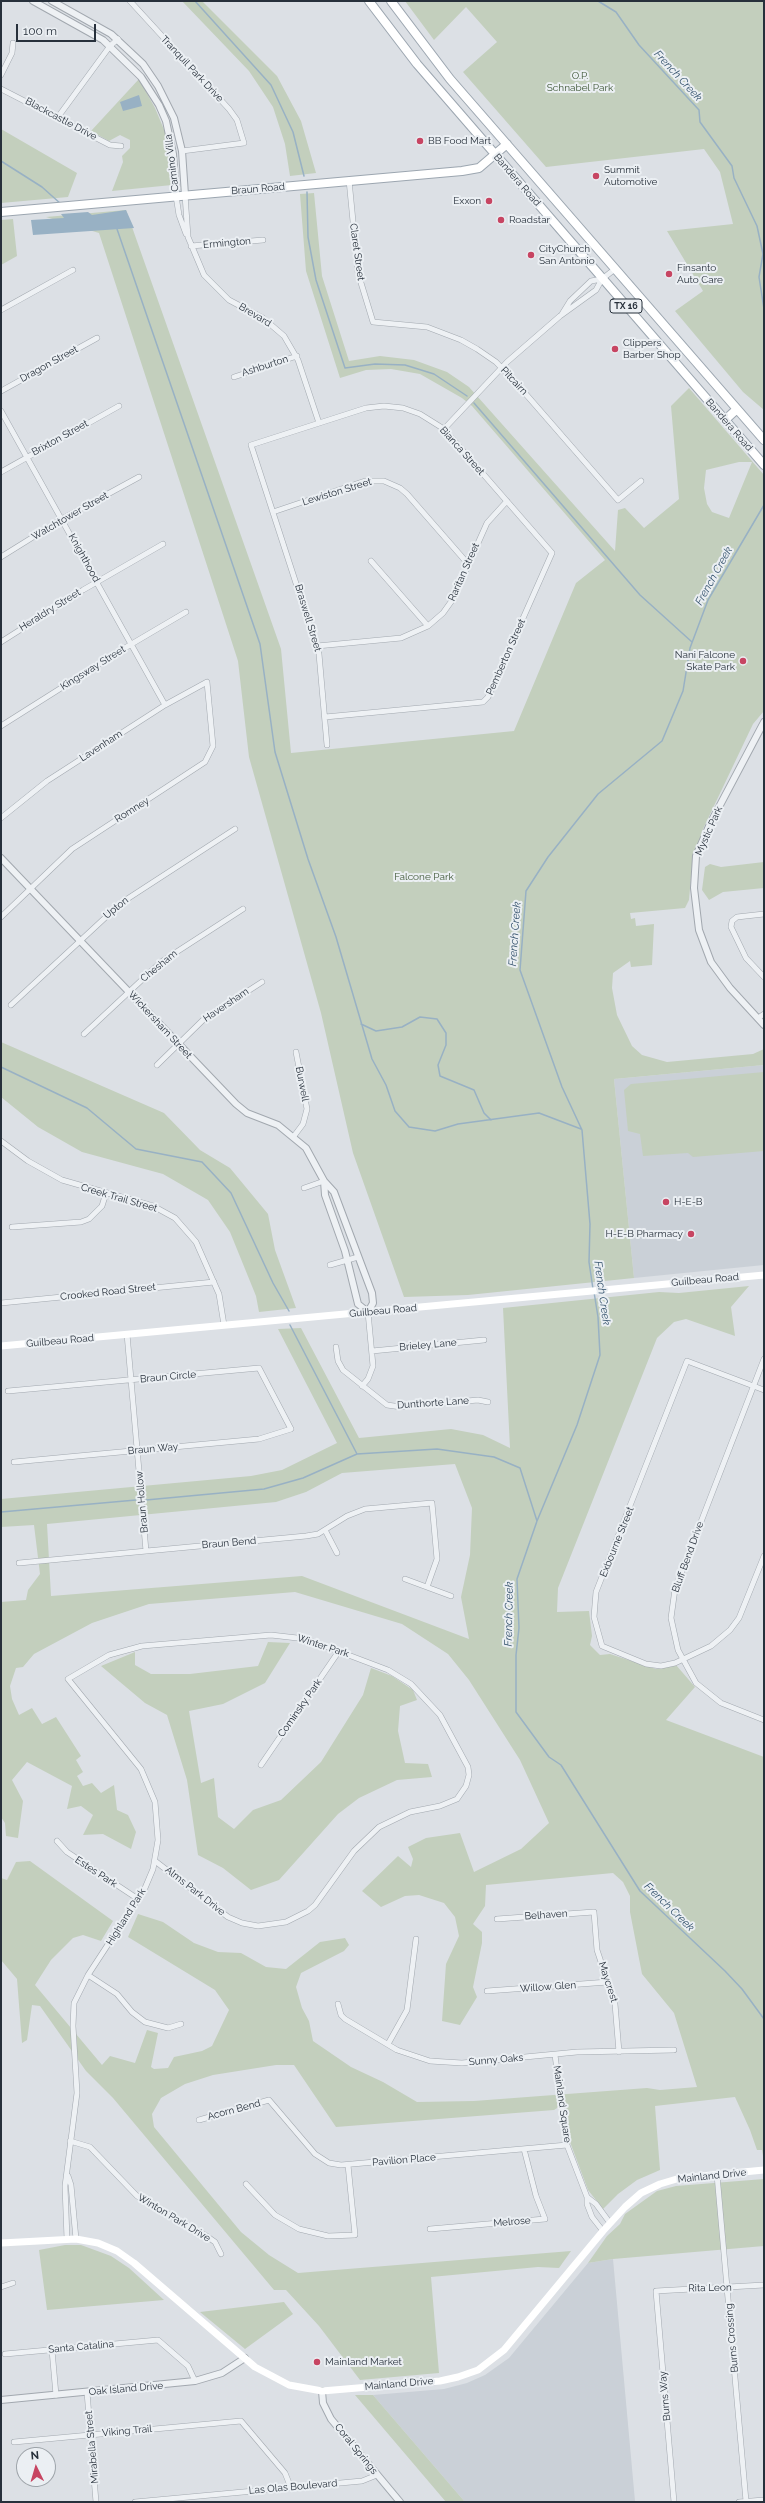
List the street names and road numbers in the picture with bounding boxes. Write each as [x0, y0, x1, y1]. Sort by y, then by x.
street label: Tranquil Park Drive [158, 33, 226, 105]
street label: Blackcastle Drive [23, 95, 99, 143]
street label: Camino Villa [163, 134, 181, 192]
street label: Bandera Road [491, 151, 543, 209]
street label: Braun Road [231, 181, 285, 197]
street label: Claret Street [347, 223, 367, 281]
street label: Ermington [203, 235, 251, 251]
road number: TX 16 [610, 299, 642, 313]
street label: Brevard [236, 301, 274, 329]
street label: Dragon Street [18, 343, 80, 385]
street label: Ashburton [240, 353, 290, 379]
street label: Pitcairn [498, 364, 530, 398]
street label: Bandera Road [703, 396, 755, 454]
street label: Brixton Street [30, 418, 90, 458]
street label: Bianca Street [437, 424, 487, 478]
street label: Lewiston Street [301, 476, 373, 508]
street label: Watchtower Street [30, 489, 110, 543]
street label: Knighthood [66, 532, 102, 584]
street label: Raritan Street [446, 541, 482, 603]
street label: Braswell Street [292, 583, 324, 653]
street label: Heraldry Street [17, 586, 83, 634]
street label: Pemberton Street [484, 617, 528, 697]
street label: Kingsway Street [58, 643, 128, 693]
street label: Lavenham [77, 728, 125, 764]
street label: Romney [113, 795, 151, 825]
street label: Mystic Park [693, 804, 725, 858]
street label: Upton [101, 894, 131, 922]
street label: Chesham [138, 948, 180, 984]
street label: Haversham [201, 985, 251, 1025]
street label: Wickersham Street [126, 989, 194, 1061]
street label: Burwell [293, 1065, 311, 1103]
street label: Creek Trail Street [79, 1181, 159, 1215]
street label: Guilbeau Road [671, 1271, 739, 1289]
street label: Crooked Road Street [60, 1281, 156, 1303]
street label: Guilbeau Road [349, 1302, 417, 1320]
street label: Guilbeau Road [26, 1332, 94, 1350]
street label: Brieley Lane [399, 1337, 457, 1353]
street label: Braun Circle [139, 1369, 197, 1385]
street label: Dunthorte Lane [397, 1394, 469, 1412]
street label: Braun Way [127, 1441, 179, 1457]
street label: Braun Hollow [133, 1470, 151, 1534]
street label: Exbourne Street [597, 1505, 637, 1579]
street label: Bluff Bend Drive [670, 1520, 706, 1594]
street label: Braun Bend [201, 1535, 257, 1551]
street label: Winter Park [295, 1632, 351, 1660]
street label: Cominsky Park [275, 1676, 325, 1740]
street label: Estes Park [73, 1854, 119, 1890]
street label: Alms Park Drive [163, 1864, 227, 1918]
street label: Highland Park [104, 1886, 148, 1948]
street label: Belhaven [524, 1908, 568, 1922]
street label: Maycrest [596, 1960, 620, 2004]
street label: Willow Glen [520, 1979, 576, 1995]
street label: Sunny Oaks [468, 2052, 524, 2068]
street label: Mainland Square [551, 2065, 573, 2143]
street label: Acorn Bend [206, 2097, 262, 2123]
street label: Pavilion Place [372, 2151, 436, 2169]
street label: Mainland Drive [677, 2166, 747, 2186]
street label: Winton Park Drive [135, 2192, 213, 2244]
street label: Melrose [493, 2214, 531, 2230]
street label: Rita Leon [688, 2282, 732, 2294]
street label: Burns Crossing [723, 2303, 741, 2373]
street label: Santa Catalina [48, 2338, 114, 2356]
street label: Burns Way [657, 2371, 673, 2421]
street label: Mainland Drive [364, 2375, 434, 2393]
street label: Oak Island Drive [88, 2380, 164, 2398]
street label: Mirabella Street [83, 2410, 101, 2484]
street label: Coral Springs [332, 2421, 380, 2477]
street label: Viking Trail [102, 2423, 152, 2439]
street label: Las Olas Boulevard [248, 2477, 338, 2497]

